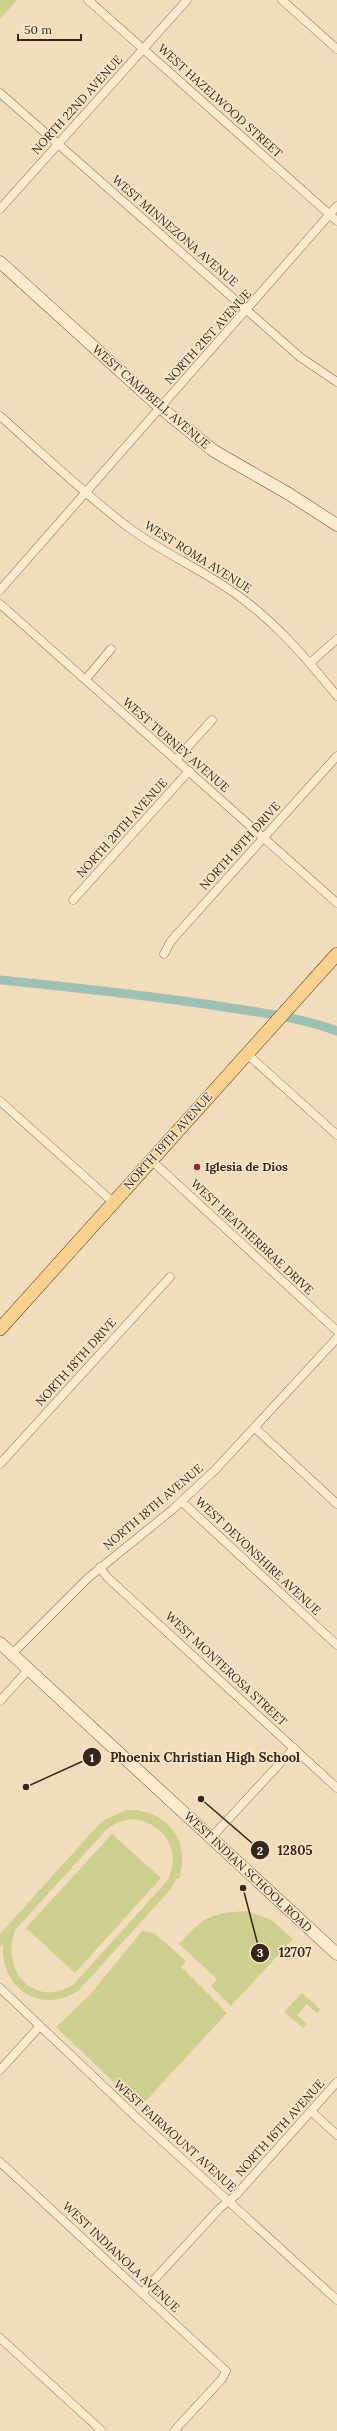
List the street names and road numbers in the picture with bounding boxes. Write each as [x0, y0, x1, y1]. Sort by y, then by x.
street label: WEST HAZELWOOD STREET [155, 41, 286, 161]
street label: NORTH 22ND AVENUE [28, 52, 125, 157]
street label: WEST MINNEZONA AVENUE [109, 172, 241, 290]
street label: NORTH 21ST AVENUE [161, 286, 254, 387]
street label: WEST CAMPBELL AVENUE [89, 341, 213, 452]
street label: WEST ROMA AVENUE [142, 517, 255, 596]
street label: WEST TURNEY AVENUE [120, 694, 233, 795]
street label: NORTH 20TH AVENUE [73, 775, 170, 880]
street label: NORTH 19TH DRIVE [196, 799, 283, 893]
street label: NORTH 19TH AVENUE [120, 1089, 215, 1192]
street label: WEST HEATHERBRAE DRIVE [188, 1176, 317, 1298]
street label: NORTH 18TH DRIVE [32, 1315, 119, 1409]
street label: NORTH 18TH AVENUE [100, 1461, 206, 1553]
street label: WEST DEVONSHIRE AVENUE [193, 1494, 324, 1618]
street label: WEST MONTEROSA STREET [162, 1608, 291, 1729]
street label: WEST INDIAN SCHOOL ROAD [181, 1808, 316, 1935]
street label: NORTH 16TH AVENUE [232, 2076, 327, 2179]
street label: WEST FAIRMOUNT AVENUE [111, 2077, 240, 2195]
street label: WEST INDIANOLA AVENUE [60, 2198, 183, 2315]

